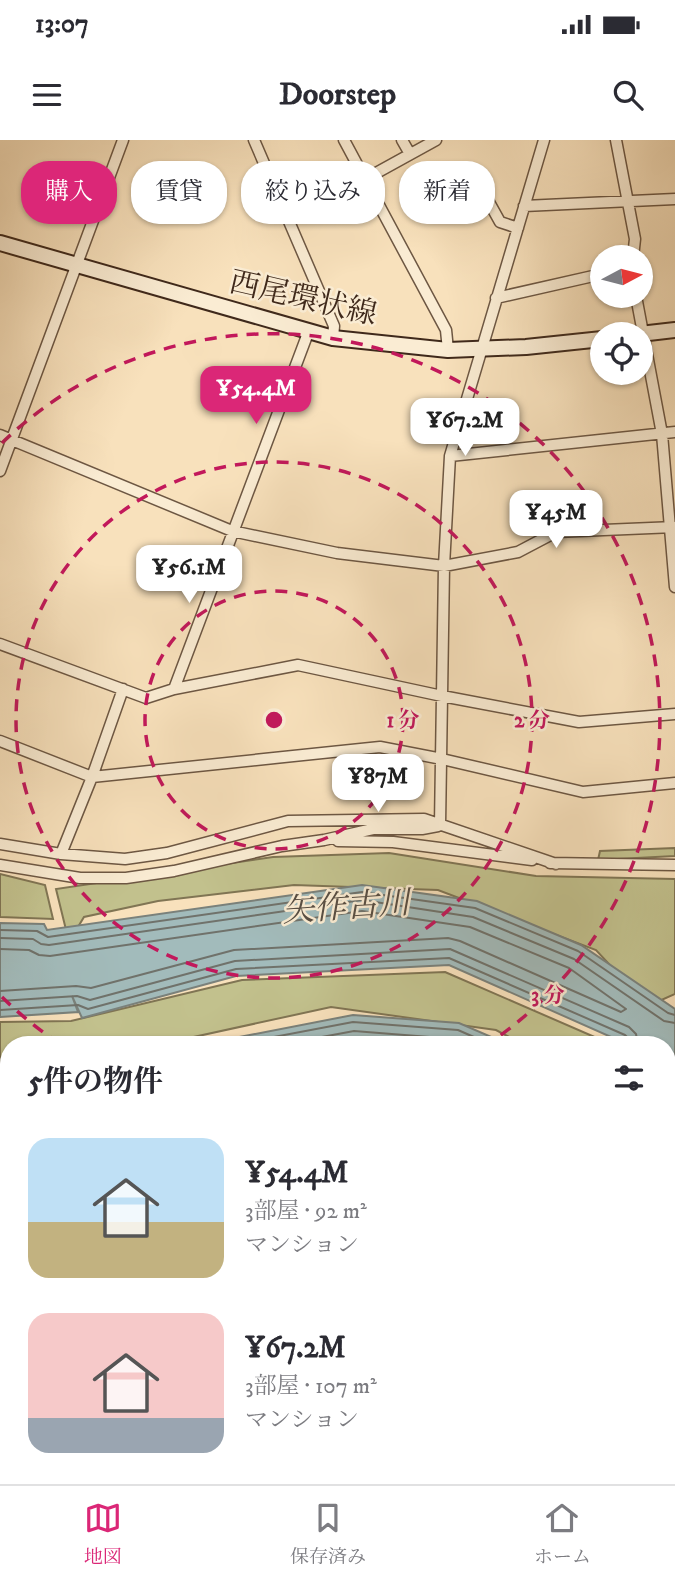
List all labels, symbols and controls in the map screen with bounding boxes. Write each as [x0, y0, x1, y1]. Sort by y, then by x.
text: 13:07 [35, 8, 89, 41]
text: Doorstep [279, 75, 396, 115]
icon: menu [28, 76, 66, 114]
icon: search [609, 76, 647, 114]
chip: 購入 [21, 161, 117, 224]
chip: 賃貸 [131, 161, 227, 224]
chip: 絞り込み [241, 161, 385, 224]
chip: 新着 [399, 161, 495, 224]
north arrow [590, 245, 653, 308]
map controls [590, 245, 653, 385]
street label: 西尾環状線 [226, 264, 380, 334]
button: locate [590, 322, 653, 385]
pin: ¥54.4M [199, 366, 313, 426]
text: ¥54.4M [216, 374, 296, 403]
pin: ¥67.2M [408, 398, 522, 458]
text: ¥67.2M [426, 406, 504, 435]
pin: ¥45M [515, 490, 597, 550]
text: ¥45M [526, 498, 586, 527]
pin: ¥56.1M [132, 546, 246, 605]
text: ¥56.1M [152, 553, 226, 582]
centre of rings [262, 708, 286, 732]
text: 1 分 [386, 708, 420, 734]
text: 2 分 [514, 708, 550, 734]
pin: ¥87M [337, 754, 419, 814]
text: ¥87M [348, 762, 408, 791]
water label: 矢作古川 [281, 883, 414, 932]
text: 3 分 [531, 983, 565, 1009]
icon: filters [610, 1059, 648, 1097]
text: 5件の物件 [28, 1064, 163, 1101]
text: ¥54.4M [245, 1155, 349, 1192]
icon: home [84, 1166, 168, 1250]
text: 3部屋 · 92 m² [245, 1197, 367, 1226]
text: マンション [245, 1231, 359, 1260]
text: ¥67.2M [245, 1330, 346, 1367]
icon: home [84, 1341, 168, 1425]
text: 3部屋 · 107 m² [245, 1372, 377, 1401]
text: マンション [245, 1406, 359, 1435]
tab: 地図 [84, 1499, 122, 1569]
tab: 保存済み [290, 1499, 366, 1569]
tab: ホーム [534, 1499, 591, 1569]

